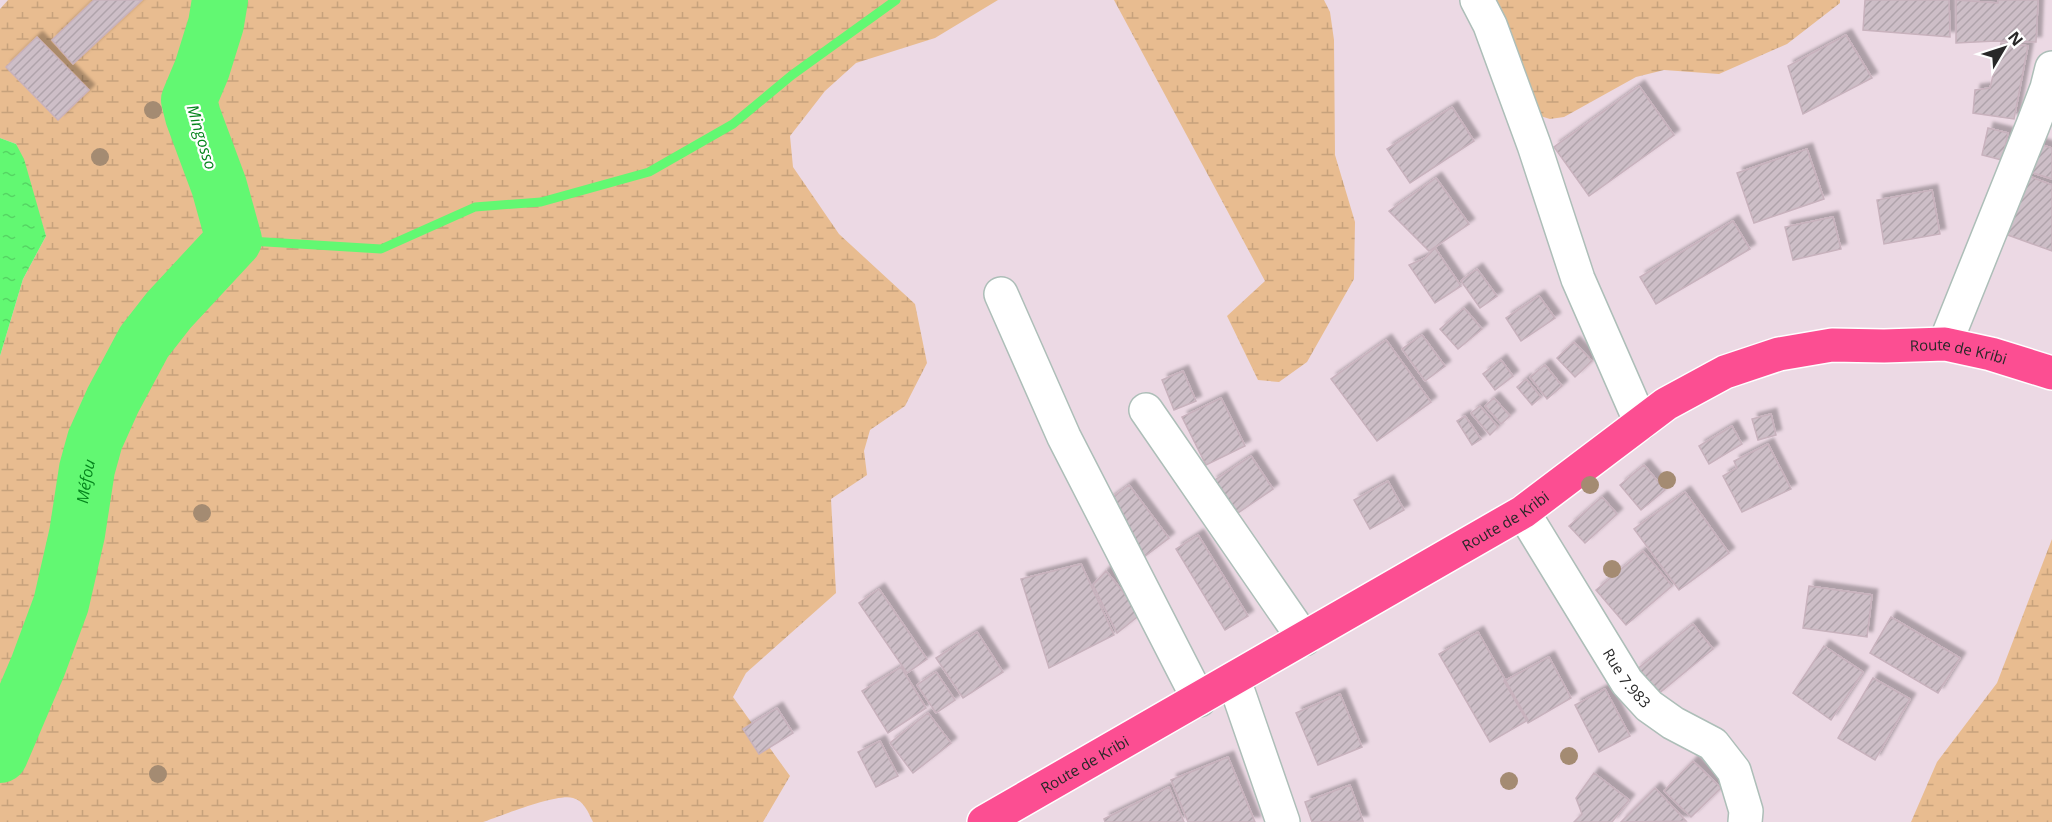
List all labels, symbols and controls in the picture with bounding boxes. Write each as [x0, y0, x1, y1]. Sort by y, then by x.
north arrow [1974, 18, 2034, 78]
text: N [2003, 27, 2028, 51]
water label: Mingosso [182, 102, 222, 172]
street label: Route de Kribi [1909, 334, 2010, 368]
water label: Méfou [71, 457, 100, 505]
street label: Route de Kribi [1458, 486, 1553, 555]
street label: Rue 7.983 [1599, 645, 1655, 712]
street label: Route de Kribi [1037, 731, 1132, 797]

